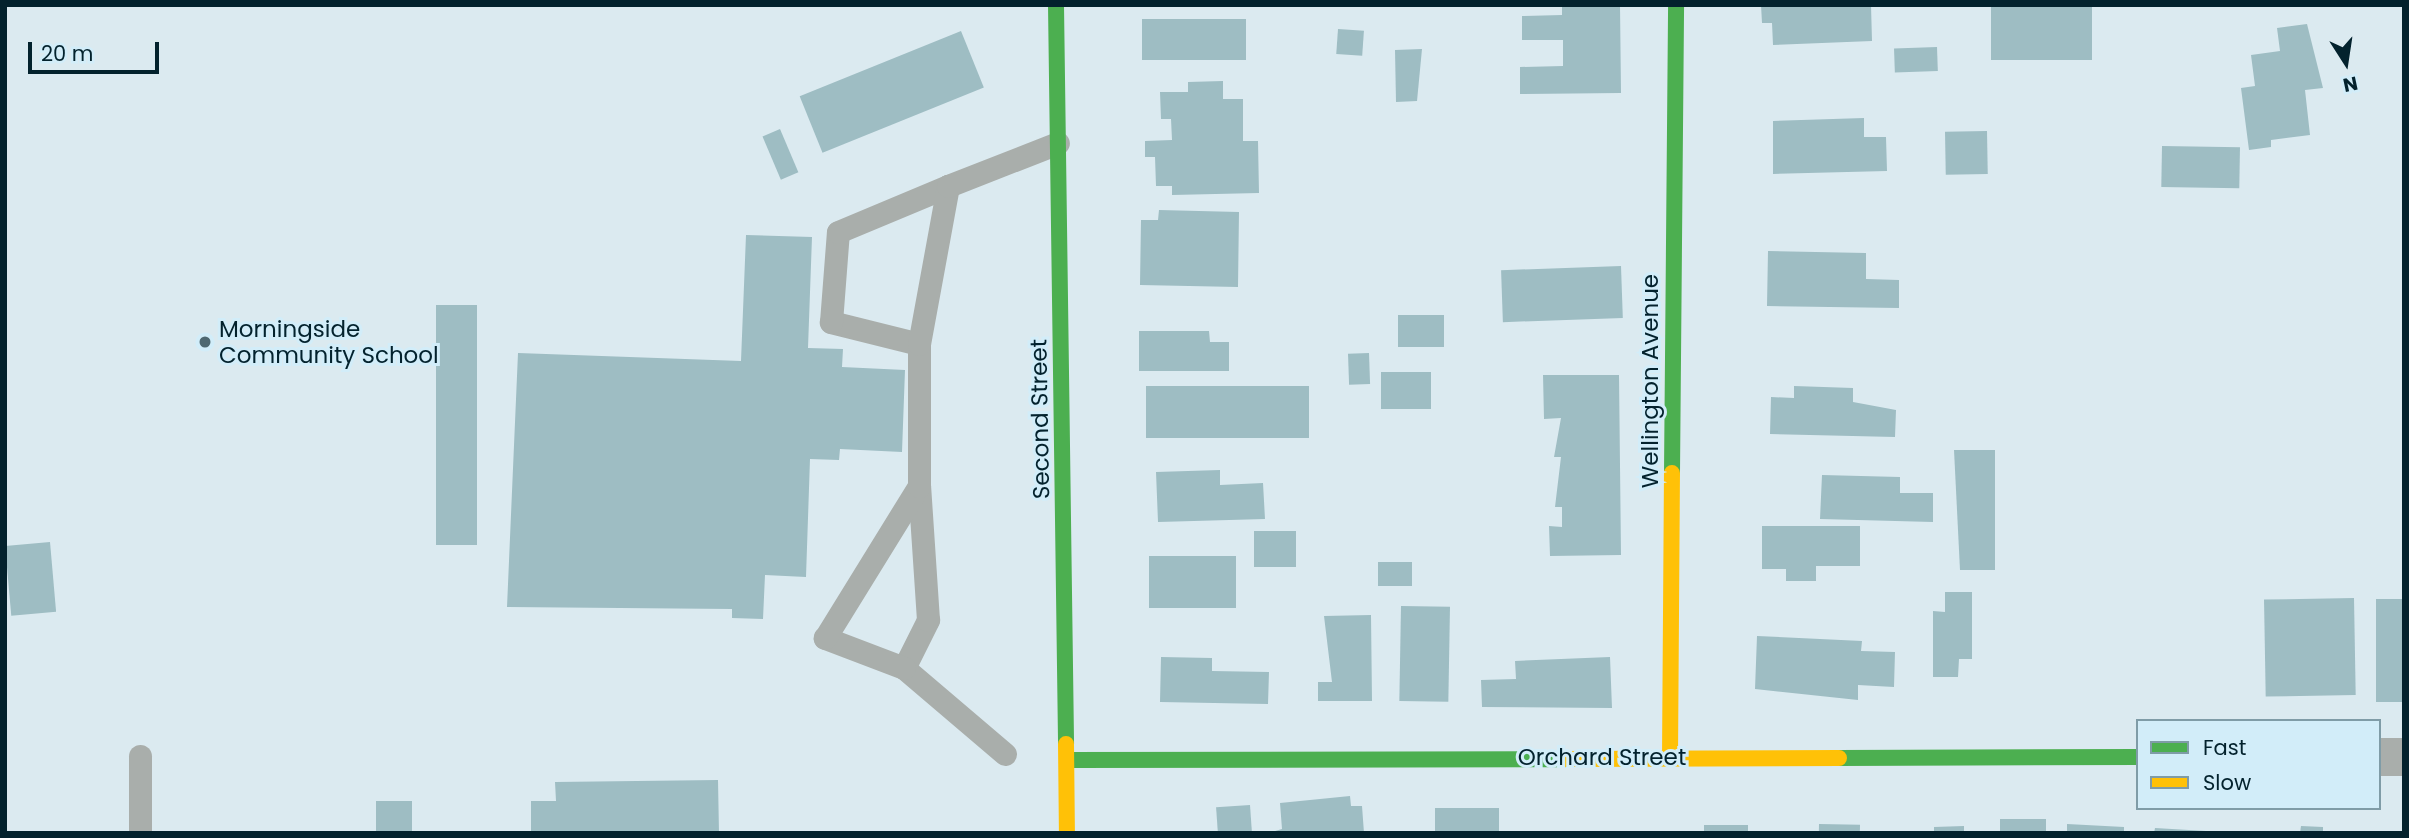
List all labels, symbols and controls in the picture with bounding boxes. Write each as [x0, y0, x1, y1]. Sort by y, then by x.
scale bar [32, 28, 163, 72]
north arrow [2311, 28, 2381, 98]
text: 20 m [41, 39, 94, 68]
text: N [2341, 69, 2360, 99]
street label: Wellington Avenue [1636, 274, 1664, 488]
place label: Morningside Community School [219, 315, 439, 369]
marker: Morningside Community School [197, 334, 213, 350]
street label: Second Street [1025, 339, 1055, 499]
legend [2136, 719, 2381, 810]
text: Fast [2203, 733, 2246, 762]
street label: Orchard Street [1518, 743, 1686, 771]
text: Slow [2203, 768, 2251, 797]

